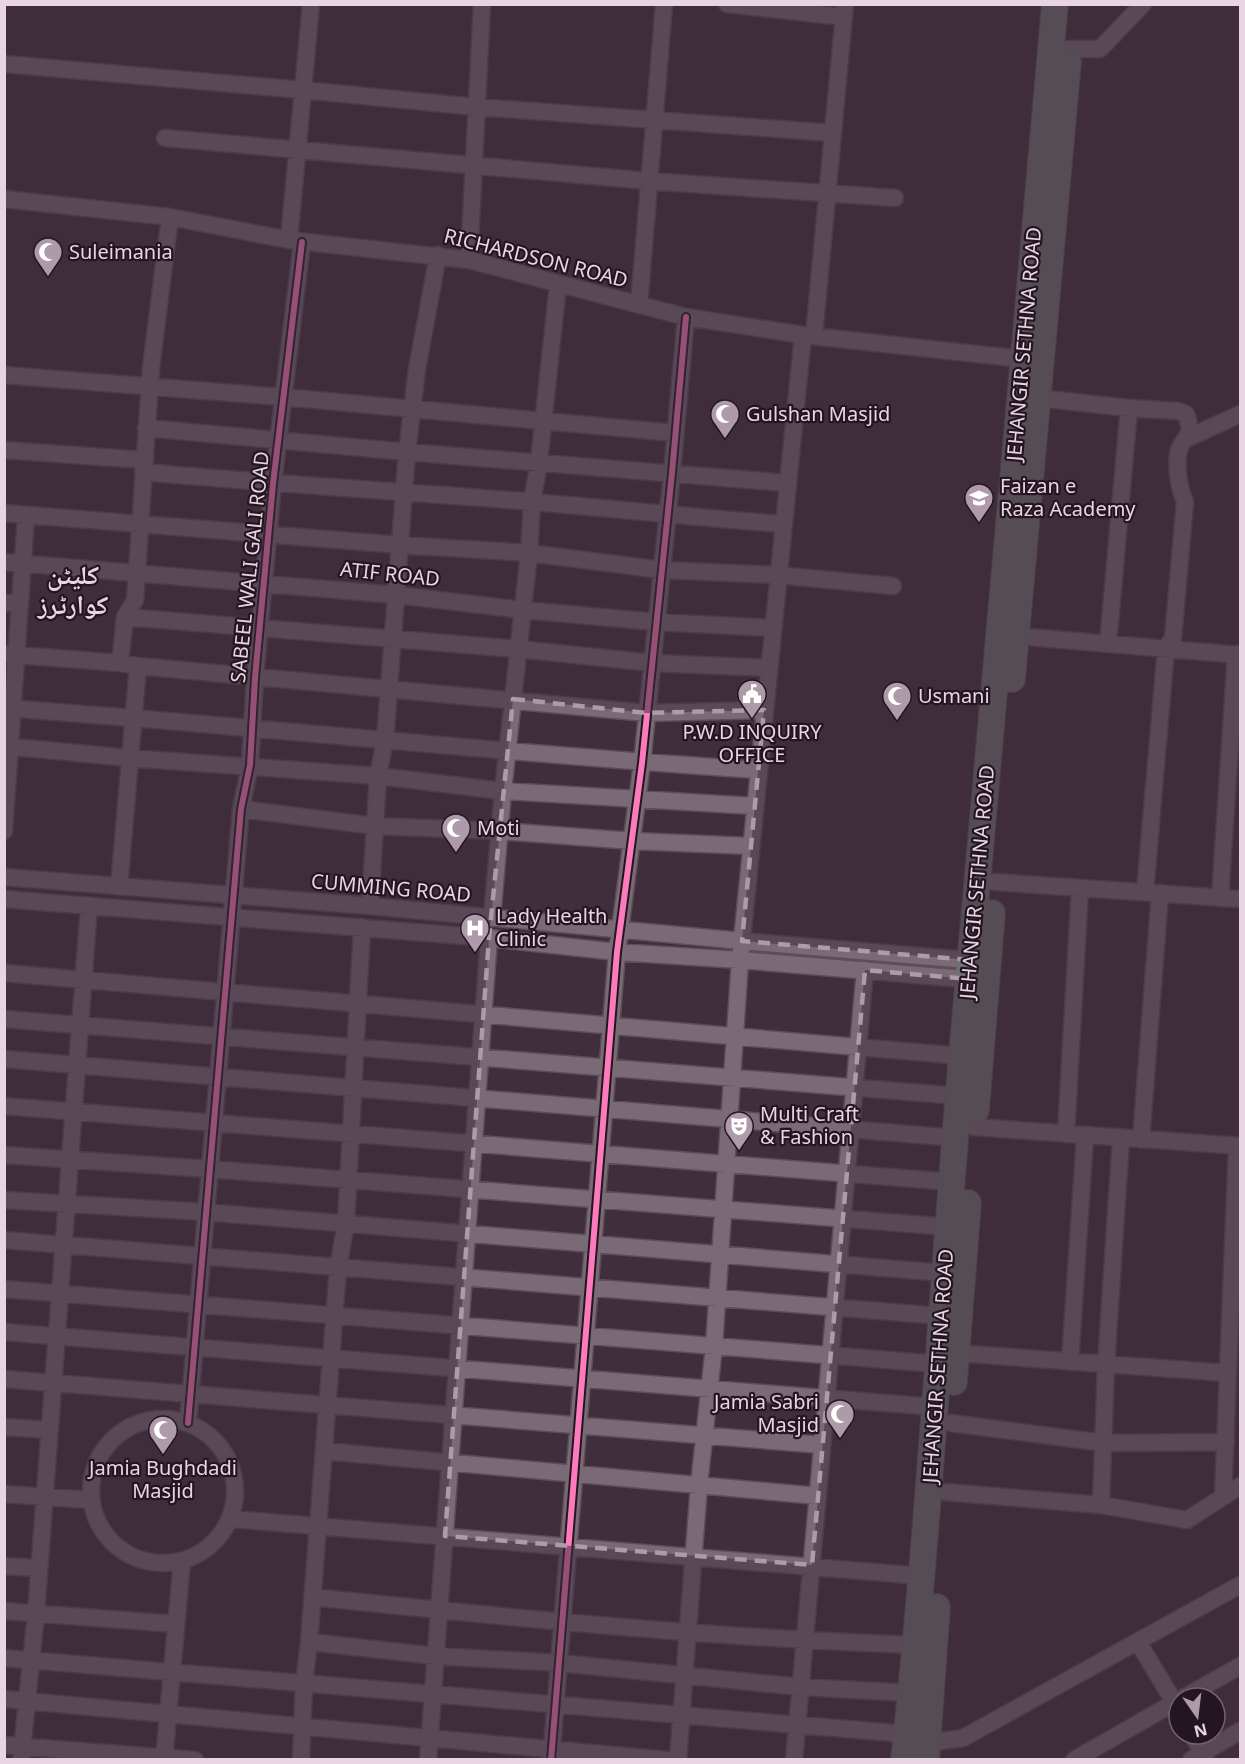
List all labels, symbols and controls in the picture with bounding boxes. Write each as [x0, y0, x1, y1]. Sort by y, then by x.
street label: RICHARDSON ROAD [441, 222, 631, 293]
street label: JEHANGIR SETHNA ROAD [1000, 226, 1047, 464]
mosque icon: Suleimania [32, 236, 64, 278]
place label: Suleimania [69, 238, 173, 265]
mosque icon: Gulshan Masjid [709, 398, 741, 440]
place label: Gulshan Masjid [746, 400, 890, 427]
street label: SABEEL WALI GALI ROAD [224, 450, 275, 684]
place label: Faizan e Raza Academy [1000, 472, 1136, 522]
school or university icon: Faizan e Raza Academy [963, 482, 995, 524]
street label: ATIF ROAD [339, 555, 441, 592]
district label: کلیٹن کوارٹرز [37, 556, 109, 622]
public building icon: P.W.D INQUIRY OFFICE [736, 678, 768, 720]
mosque icon: Usmani [881, 680, 913, 722]
place label: Usmani [918, 682, 990, 709]
place label: P.W.D INQUIRY OFFICE [682, 718, 822, 768]
street label: JEHANGIR SETHNA ROAD [953, 764, 1000, 1002]
mosque icon: Moti [440, 812, 472, 854]
place label: Moti [477, 814, 520, 841]
street label: CUMMING ROAD [310, 867, 472, 908]
place label: Lady Health Clinic [496, 902, 607, 952]
hospital icon: Lady Health Clinic [459, 912, 491, 954]
place label: Multi Craft & Fashion [760, 1100, 859, 1150]
theatre icon: Multi Craft & Fashion [723, 1110, 755, 1152]
street label: JEHANGIR SETHNA ROAD [916, 1248, 959, 1486]
place label: Jamia Sabri Masjid [712, 1388, 819, 1438]
mosque icon: Jamia Sabri Masjid [824, 1398, 856, 1440]
mosque icon: Jamia Bughdadi Masjid [147, 1414, 179, 1456]
place label: Jamia Bughdadi Masjid [87, 1454, 237, 1504]
north arrow [1167, 1686, 1227, 1746]
text: N [1192, 1718, 1210, 1743]

